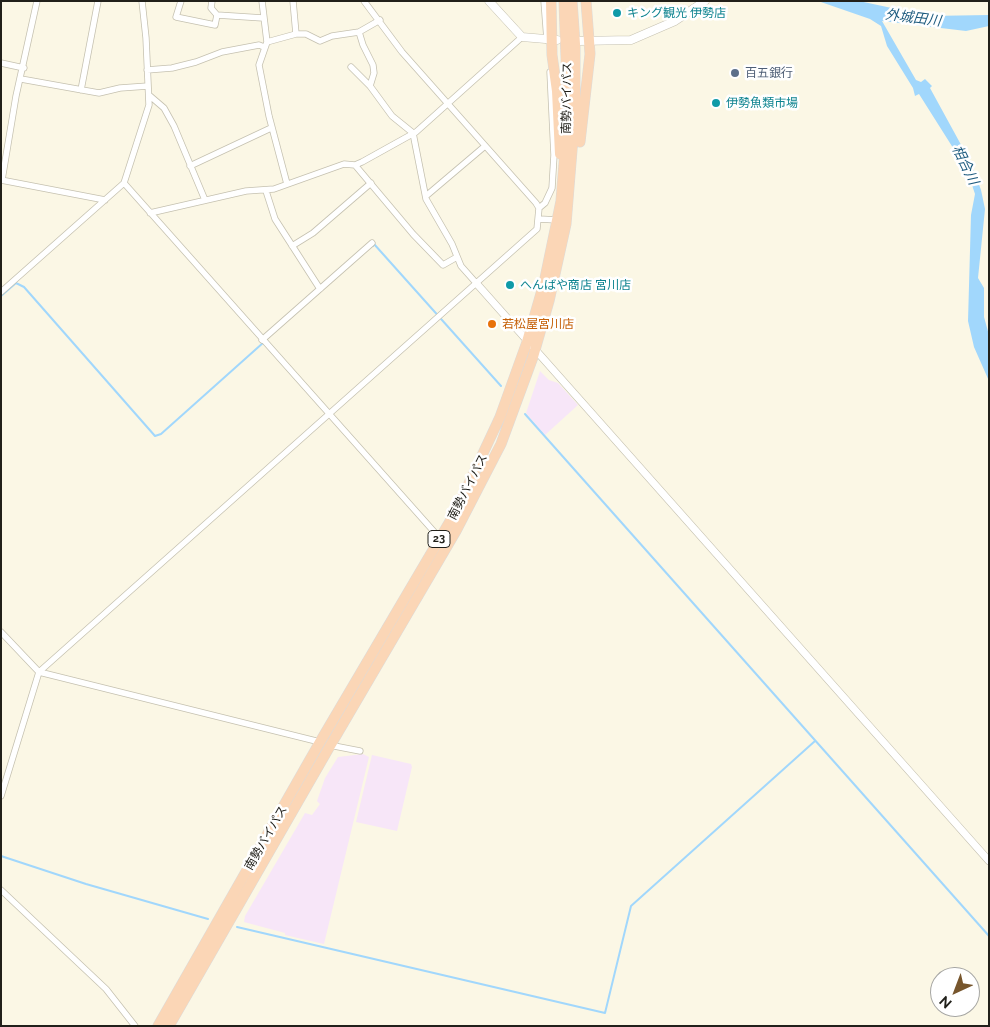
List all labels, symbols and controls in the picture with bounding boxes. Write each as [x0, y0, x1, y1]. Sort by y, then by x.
place label: キング観光 伊勢店 [627, 6, 726, 20]
water label: 外城田川 [884, 6, 942, 30]
marker: キング観光 伊勢店 [611, 7, 623, 19]
street label: 南勢バイパス [559, 62, 575, 134]
place label: 百五銀行 [745, 66, 793, 80]
marker: 百五銀行 [729, 67, 741, 79]
place label: 伊勢魚類市場 [726, 96, 798, 110]
marker: 伊勢魚類市場 [710, 97, 722, 109]
water label: 相合川 [948, 142, 982, 188]
place label: へんばや商店 宮川店 [520, 278, 631, 292]
marker: へんばや商店 宮川店 [504, 279, 516, 291]
place label: 若松屋宮川店 [502, 317, 574, 331]
marker: 若松屋宮川店 [486, 318, 498, 330]
street label: 南勢バイパス [445, 452, 491, 522]
road number: 23 [428, 530, 450, 548]
street label: 南勢バイパス [242, 803, 290, 873]
north arrow [930, 967, 980, 1017]
text: N [936, 993, 955, 1012]

